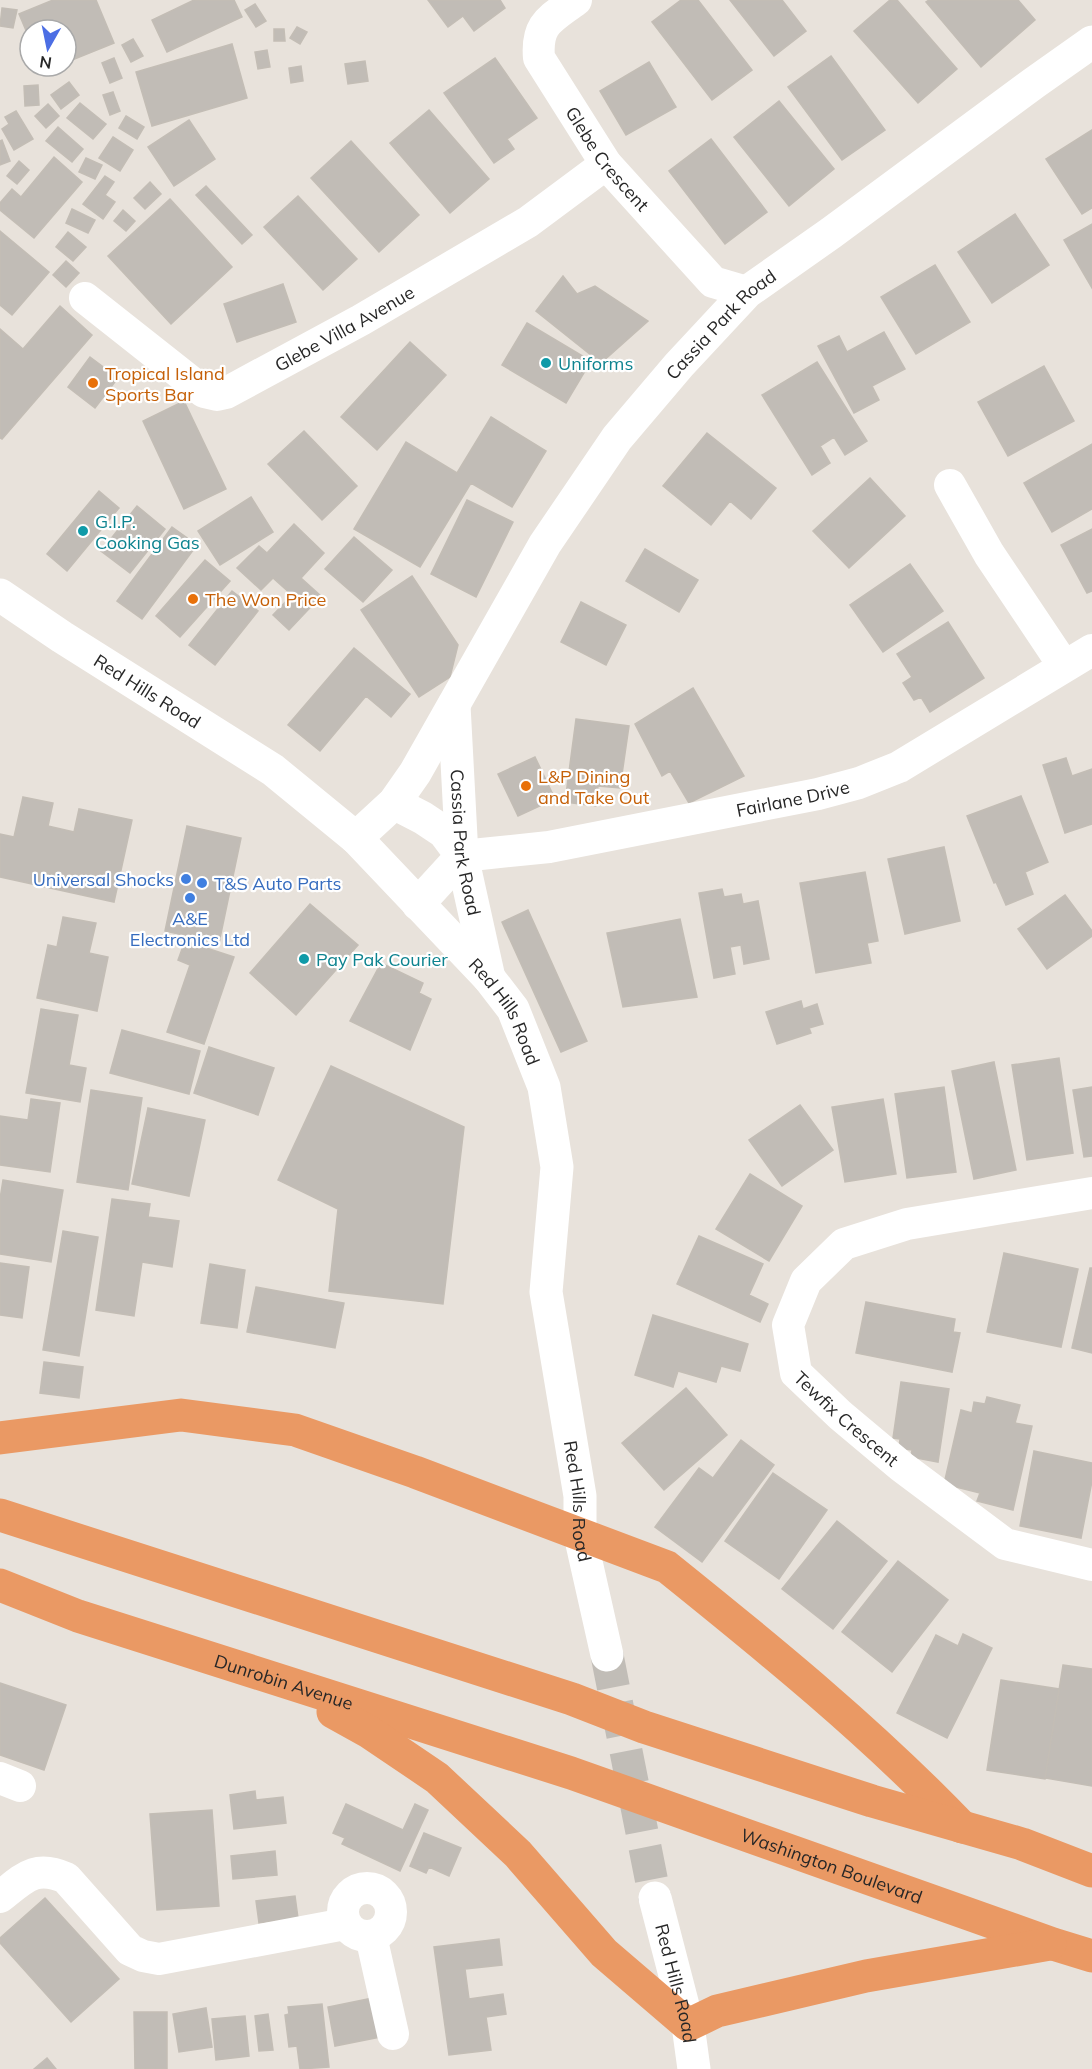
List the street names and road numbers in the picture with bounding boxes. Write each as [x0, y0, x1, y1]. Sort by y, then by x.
street label: Glebe Crescent [561, 102, 654, 216]
street label: Cassia Park Road [660, 264, 780, 384]
street label: Glebe Villa Avenue [270, 280, 418, 376]
street label: Red Hills Road [90, 649, 205, 733]
street label: Cassia Park Road [446, 769, 486, 918]
street label: Fairlane Drive [734, 775, 852, 821]
street label: Red Hills Road [464, 953, 546, 1068]
street label: Tewfix Crescent [789, 1366, 904, 1471]
street label: Red Hills Road [559, 1439, 597, 1564]
street label: Dunrobin Avenue [212, 1649, 356, 1714]
street label: Washington Boulevard [738, 1823, 926, 1908]
street label: Red Hills Road [651, 1921, 702, 2044]

